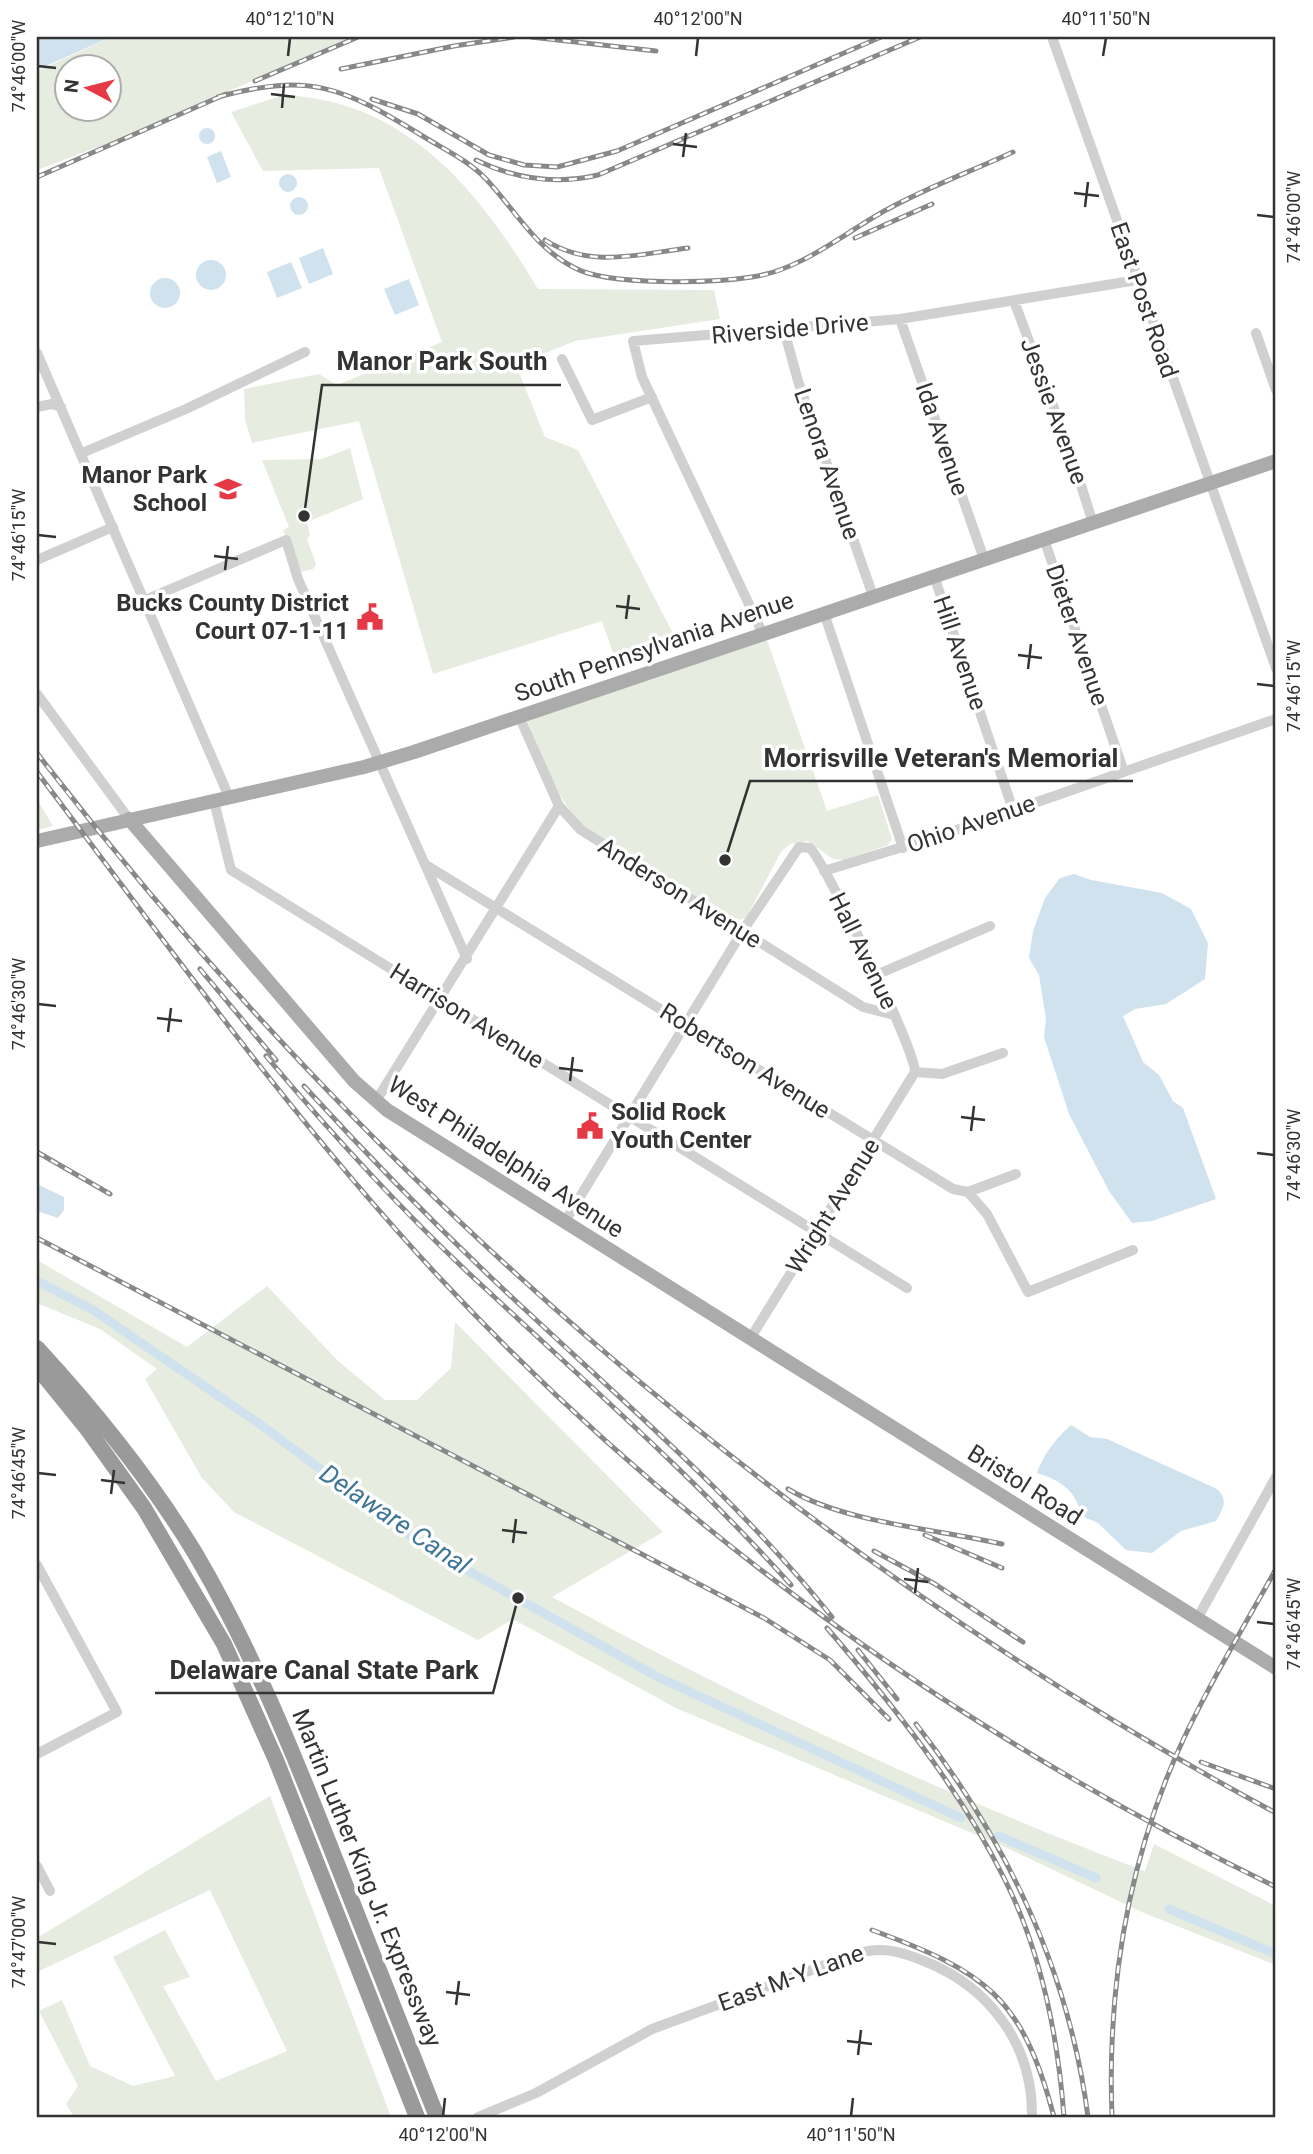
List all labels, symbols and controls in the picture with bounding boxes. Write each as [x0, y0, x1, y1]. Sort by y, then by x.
text: 40°12'10"N [245, 8, 335, 29]
text: 40°12'00"N [653, 8, 743, 29]
text: 40°11'50"N [1061, 8, 1151, 29]
text: 74°46'00"W [8, 20, 29, 112]
north arrow [52, 52, 122, 122]
text: N [59, 78, 84, 94]
text: 74°46'00"W [1283, 171, 1304, 263]
street label: East Post Road [1104, 218, 1184, 382]
street label: Riverside Drive [710, 308, 870, 350]
street label: Jessie Avenue [1015, 334, 1093, 488]
callout: Manor Park South [322, 338, 561, 385]
text: Manor Park South [337, 346, 547, 376]
street label: Ida Avenue [910, 379, 974, 499]
street label: Lenora Avenue [788, 385, 866, 543]
place label: Manor Park School [82, 461, 208, 517]
school or university icon: Manor Park School [213, 474, 243, 504]
text: 74°46'15"W [8, 489, 29, 581]
street label: Dieter Avenue [1040, 561, 1114, 709]
street label: South Pennsylvania Avenue [511, 586, 797, 708]
place label: Bucks County District Court 07-1-11 [116, 589, 349, 645]
street label: Hill Avenue [927, 592, 993, 714]
public building icon: Bucks County District Court 07-1-11 [355, 602, 385, 632]
text: 74°46'15"W [1283, 640, 1304, 732]
callout: Morrisville Veteran's Memorial [750, 734, 1133, 781]
text: Morrisville Veteran's Memorial [764, 743, 1118, 773]
street label: Ohio Avenue [903, 789, 1039, 859]
street label: Anderson Avenue [593, 832, 767, 954]
street label: Hall Avenue [823, 888, 903, 1014]
street label: Harrison Avenue [385, 957, 549, 1075]
text: 74°46'30"W [8, 958, 29, 1050]
street label: Robertson Avenue [655, 997, 835, 1125]
street label: West Philadelphia Avenue [383, 1070, 629, 1244]
place label: Solid Rock Youth Center [611, 1098, 752, 1154]
text: 74°46'30"W [1283, 1109, 1304, 1201]
public building icon: Solid Rock Youth Center [575, 1111, 605, 1141]
street label: Wright Avenue [780, 1133, 886, 1279]
text: 74°46'45"W [8, 1427, 29, 1519]
street label: Bristol Road [963, 1439, 1087, 1531]
water label: Delaware Canal [314, 1458, 476, 1581]
text: 74°46'45"W [1283, 1578, 1304, 1670]
callout: Delaware Canal State Park [155, 1646, 493, 1693]
text: Delaware Canal State Park [169, 1655, 480, 1685]
street label: Martin Luther King Jr. Expressway [286, 1705, 448, 2051]
text: 74°47'00"W [8, 1896, 29, 1988]
street label: East M-Y Lane [714, 1939, 868, 2017]
text: 40°12'00"N [398, 2124, 488, 2145]
text: 40°11'50"N [806, 2124, 896, 2145]

